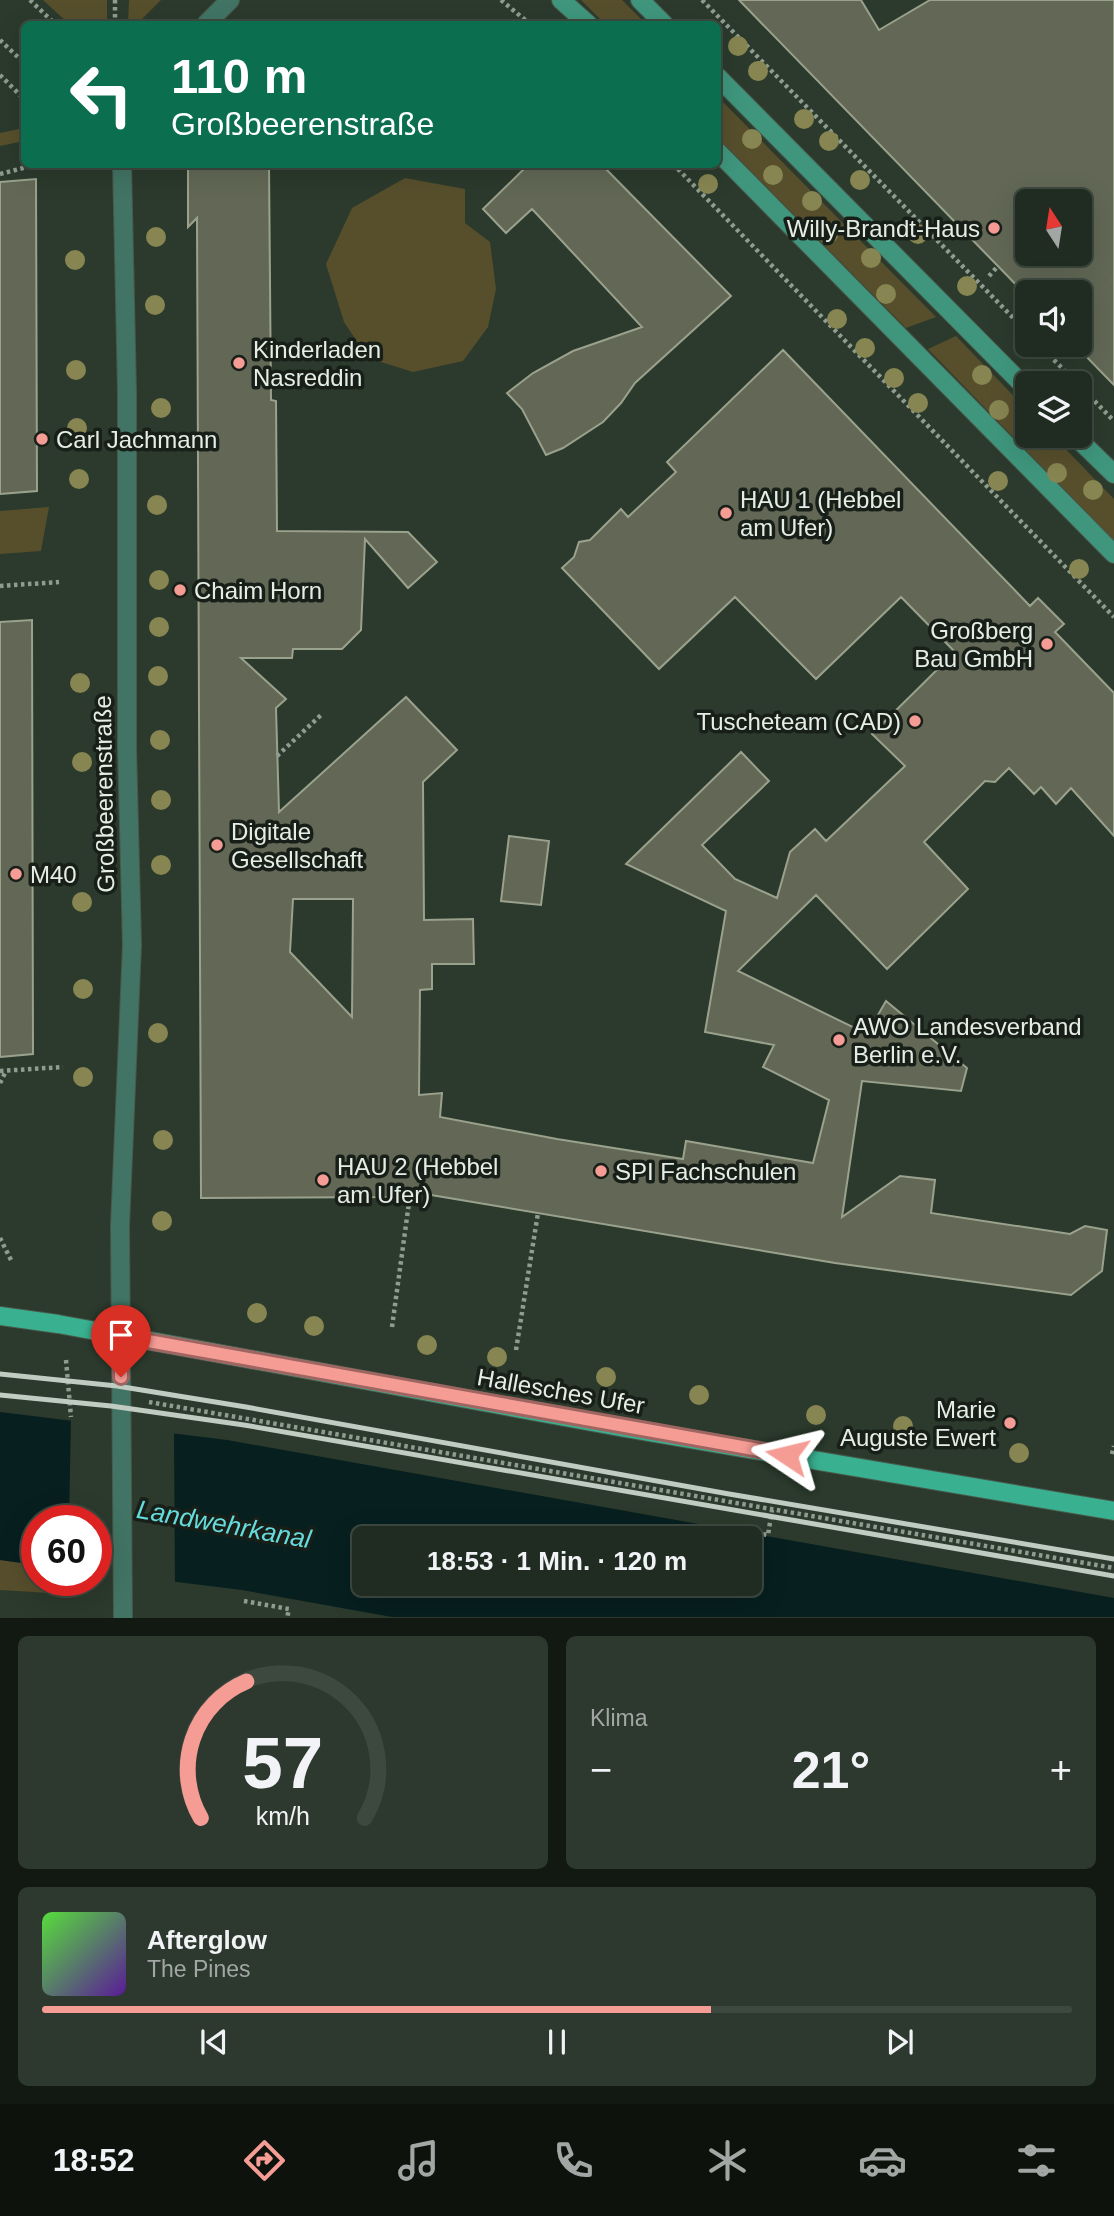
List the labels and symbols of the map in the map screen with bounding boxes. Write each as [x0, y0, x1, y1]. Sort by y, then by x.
north arrow [1015, 189, 1092, 266]
place label: Willy-Brandt-Haus [787, 215, 980, 242]
marker: Willy-Brandt-Haus [986, 220, 1002, 236]
place label: Kinderladen Nasreddin [253, 336, 381, 391]
marker: Kinderladen Nasreddin [231, 355, 247, 371]
place label: Carl Jachmann [56, 426, 217, 453]
marker: Carl Jachmann [34, 431, 50, 447]
place label: HAU 1 (Hebbel am Ufer) [740, 486, 901, 541]
marker: HAU 1 (Hebbel am Ufer) [718, 505, 734, 521]
place label: Chaim Horn [194, 577, 322, 604]
marker: Chaim Horn [172, 582, 188, 598]
place label: Großberg Bau GmbH [914, 617, 1033, 672]
marker: Großberg Bau GmbH [1039, 636, 1055, 652]
street label: Großbeerenstraße [89, 695, 119, 893]
place label: Tuscheteam (CAD) [697, 708, 901, 735]
marker: Tuscheteam (CAD) [907, 713, 923, 729]
place label: Digitale Gesellschaft [231, 818, 363, 873]
marker: Digitale Gesellschaft [209, 837, 225, 853]
place label: M40 [30, 861, 77, 888]
marker: M40 [8, 866, 24, 882]
place label: AWO Landesverband Berlin e.V. [853, 1013, 1082, 1068]
marker: AWO Landesverband Berlin e.V. [831, 1032, 847, 1048]
place label: HAU 2 (Hebbel am Ufer) [337, 1153, 498, 1208]
place label: SPI Fachschulen [615, 1158, 796, 1185]
marker: SPI Fachschulen [593, 1163, 609, 1179]
marker: HAU 2 (Hebbel am Ufer) [315, 1172, 331, 1188]
pin [91, 1305, 151, 1377]
street label: Hallesches Ufer [475, 1363, 647, 1419]
place label: Marie Auguste Ewert [840, 1396, 996, 1451]
marker: Marie Auguste Ewert [1002, 1415, 1018, 1431]
position arrow [750, 1418, 824, 1492]
water label: Landwehrkanal [135, 1494, 315, 1554]
speed limit sign: 60 [21, 1505, 112, 1596]

